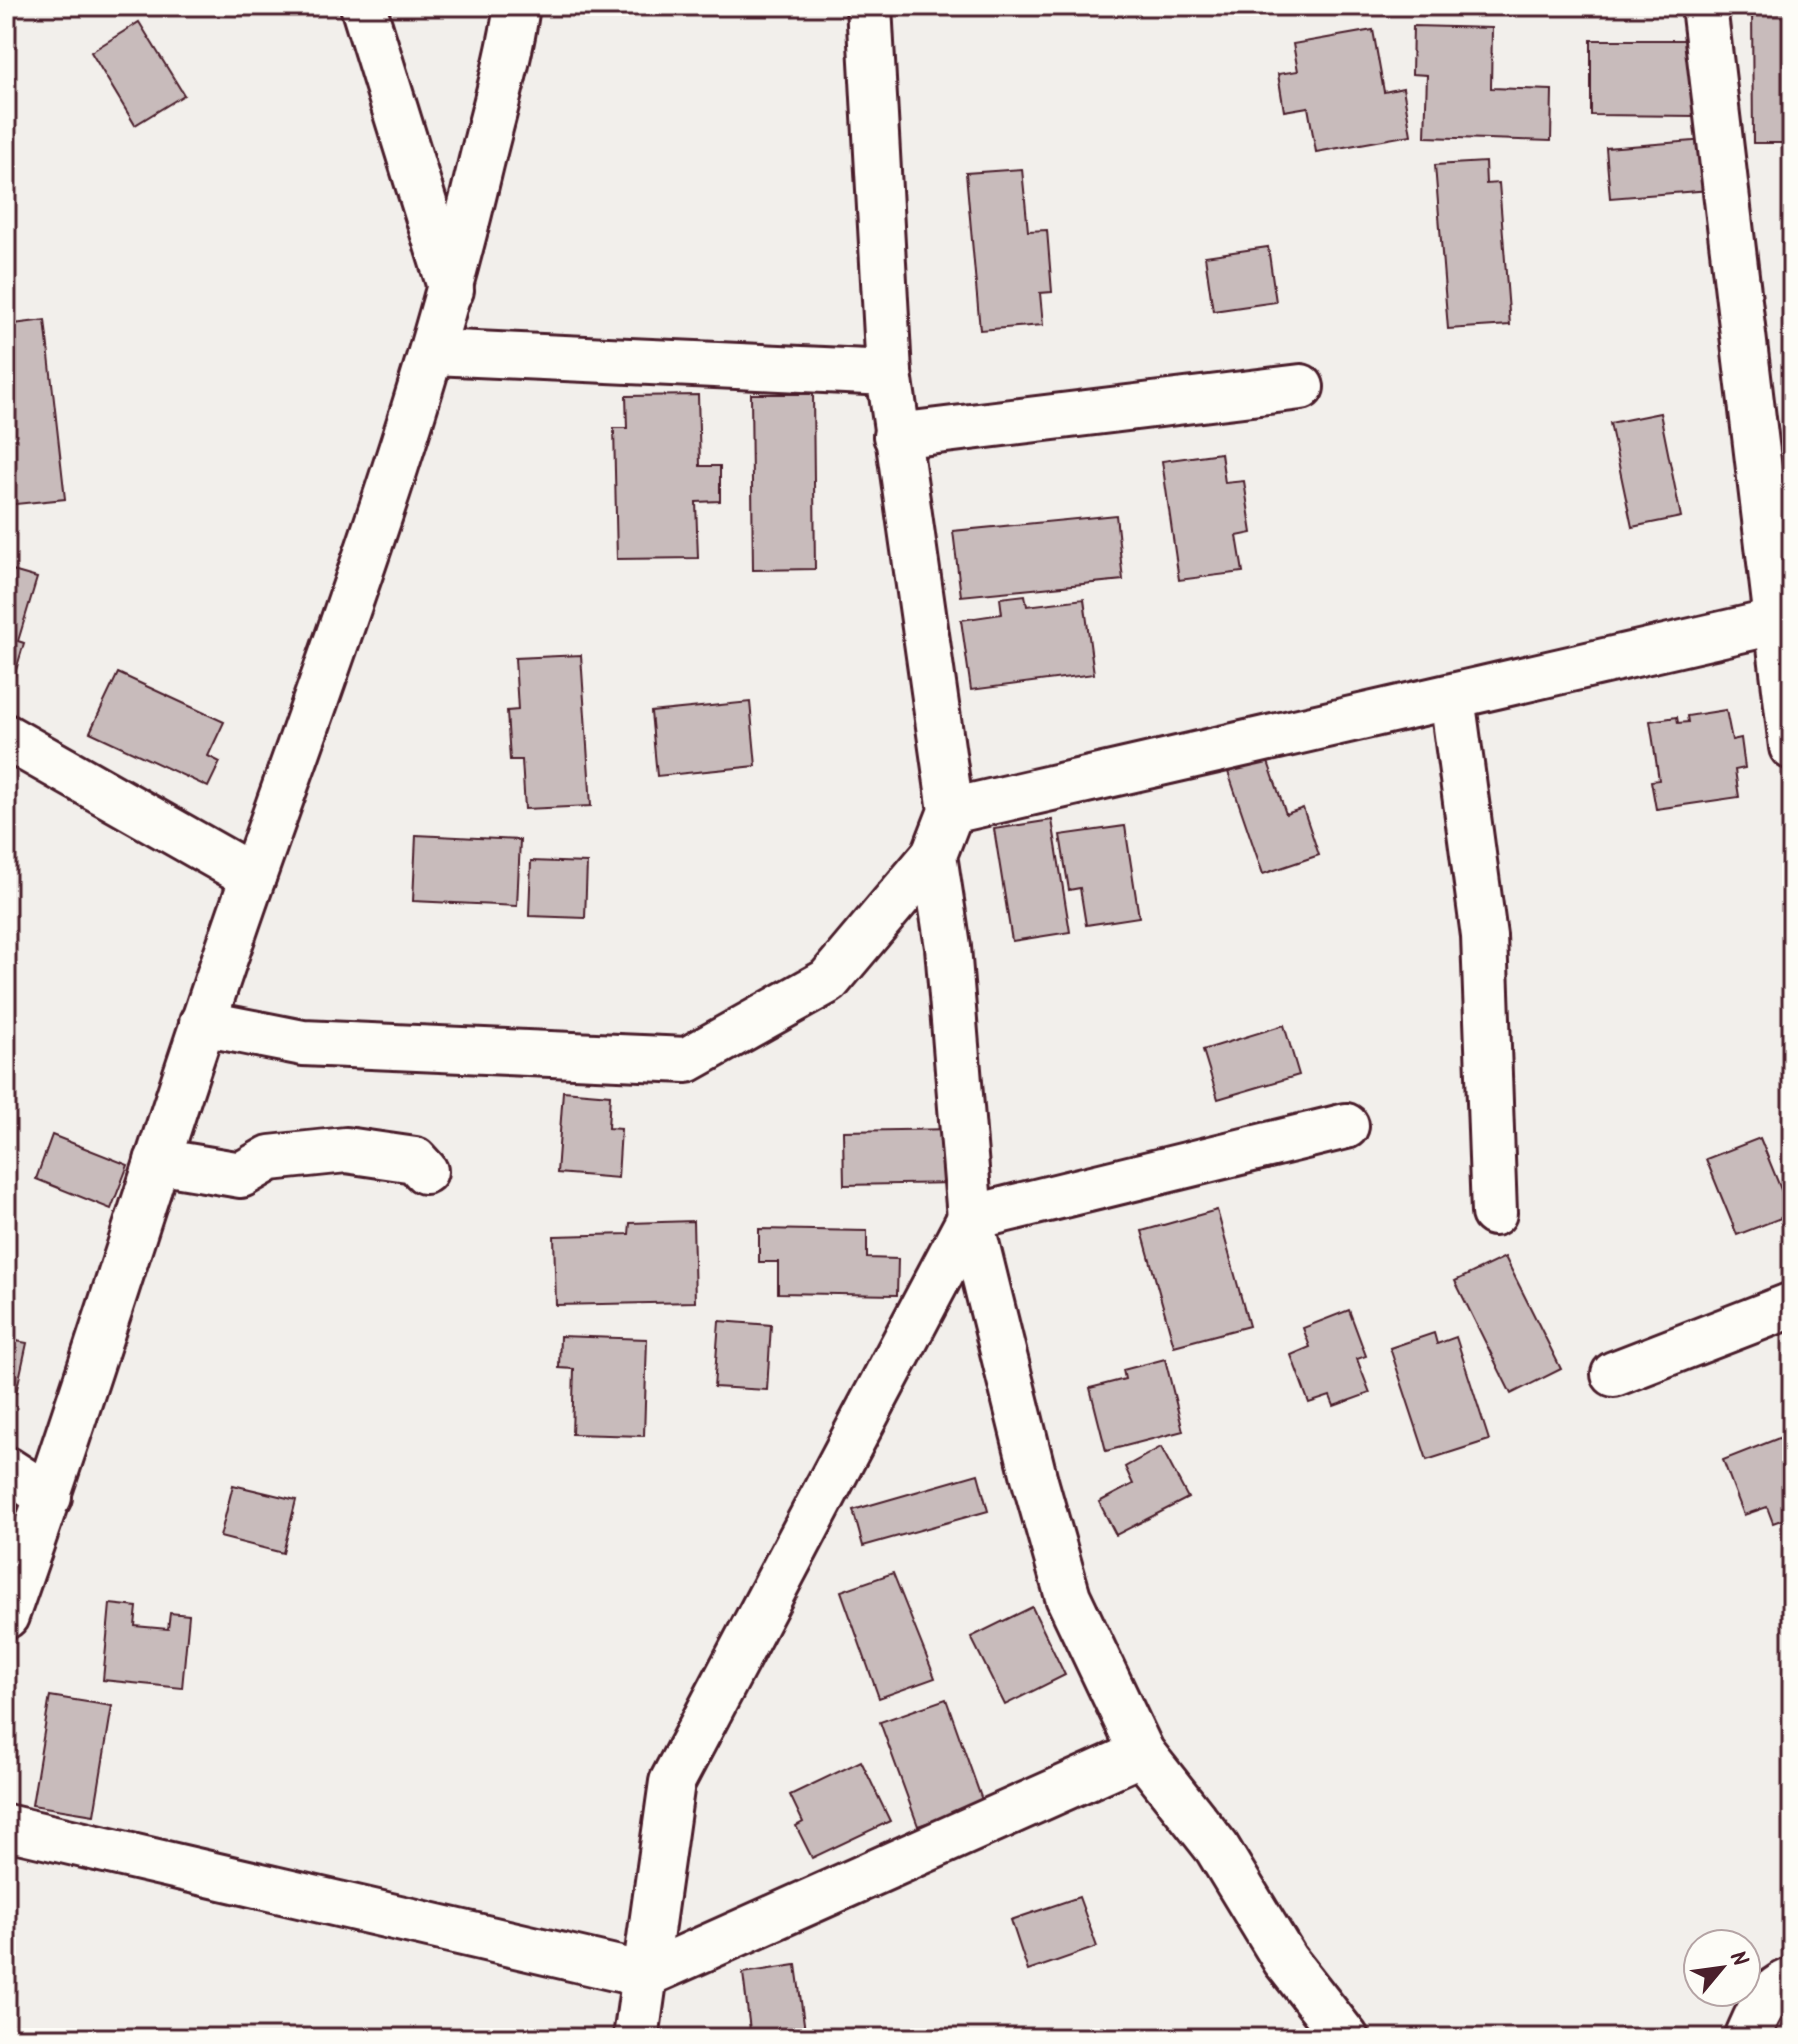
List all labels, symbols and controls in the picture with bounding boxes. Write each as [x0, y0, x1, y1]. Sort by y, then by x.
north arrow [1682, 1928, 1762, 2008]
text: N [1719, 1945, 1756, 1974]

